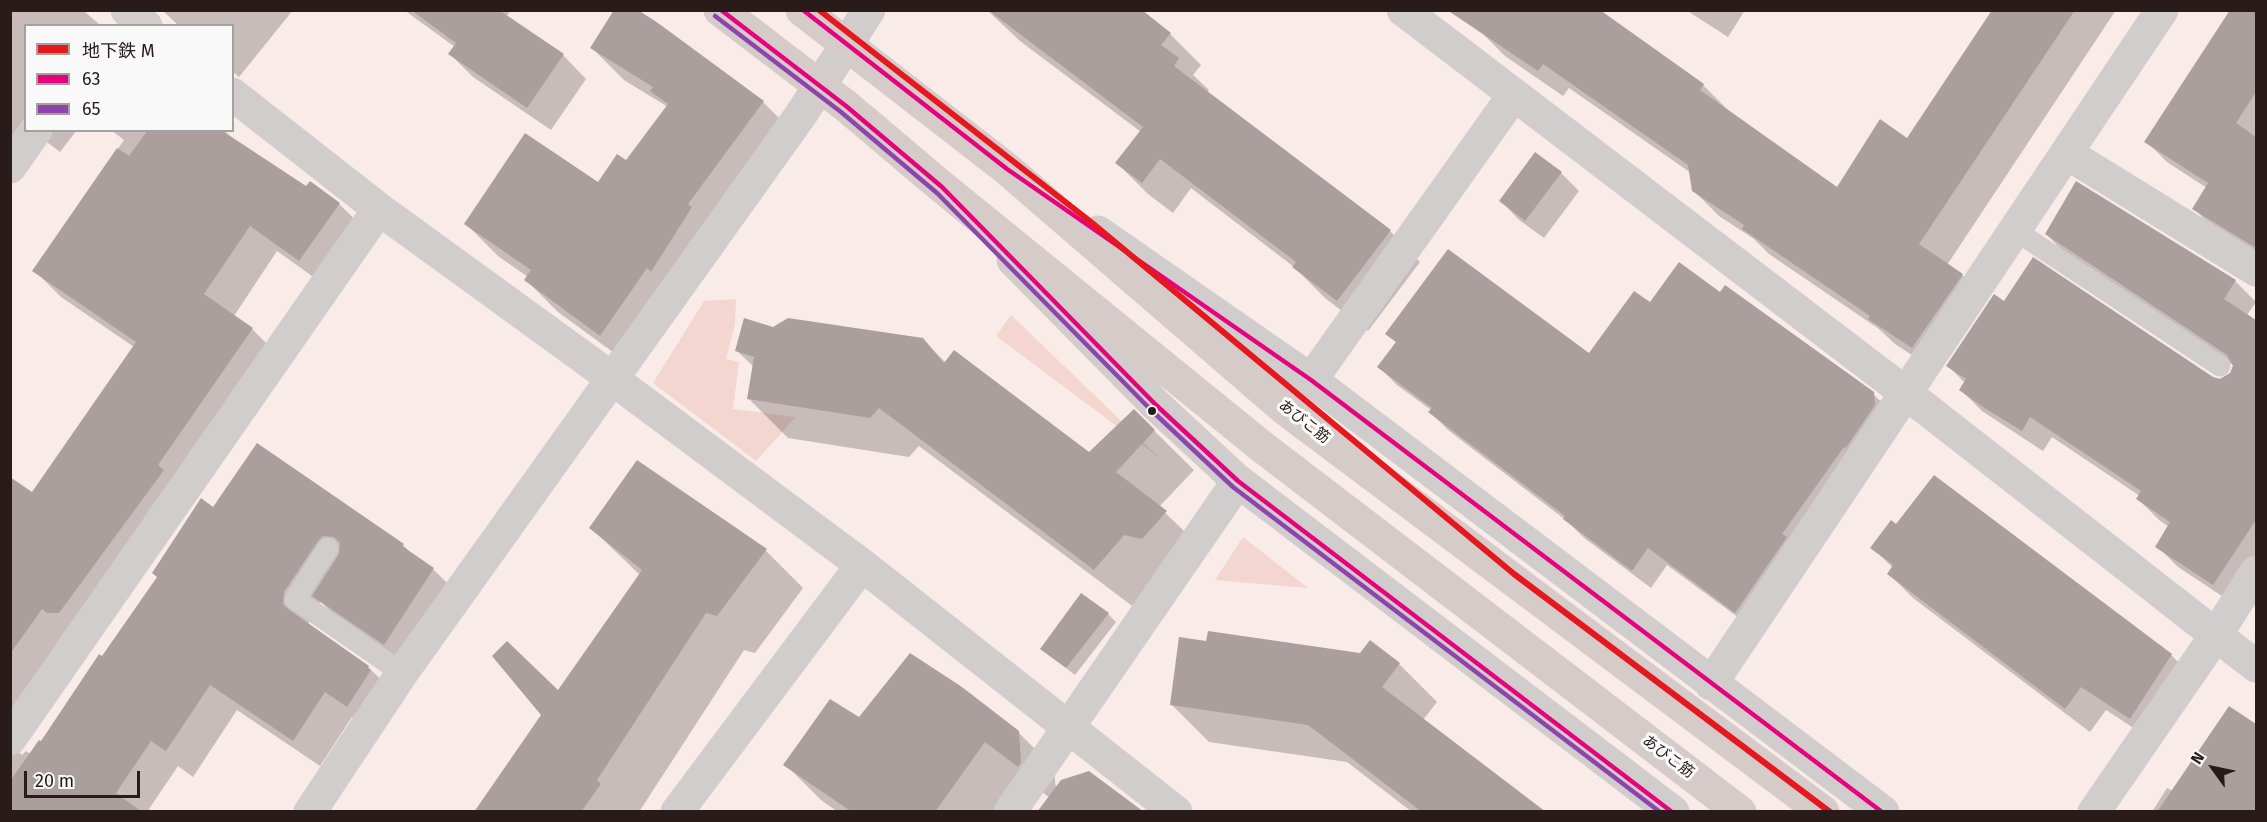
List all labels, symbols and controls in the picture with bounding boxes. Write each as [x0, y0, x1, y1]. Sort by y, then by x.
legend [24, 24, 234, 132]
text: 地下鉄 M [82, 40, 155, 62]
text: 63 [82, 68, 100, 90]
text: 65 [82, 98, 101, 120]
street label: あびこ筋 [1275, 396, 1333, 448]
unlabelled marker [1146, 405, 1158, 417]
street label: あびこ筋 [1639, 732, 1697, 782]
north arrow [2183, 738, 2243, 798]
text: N [2187, 748, 2208, 768]
scale bar [27, 759, 142, 797]
text: 20 m [35, 770, 74, 792]

